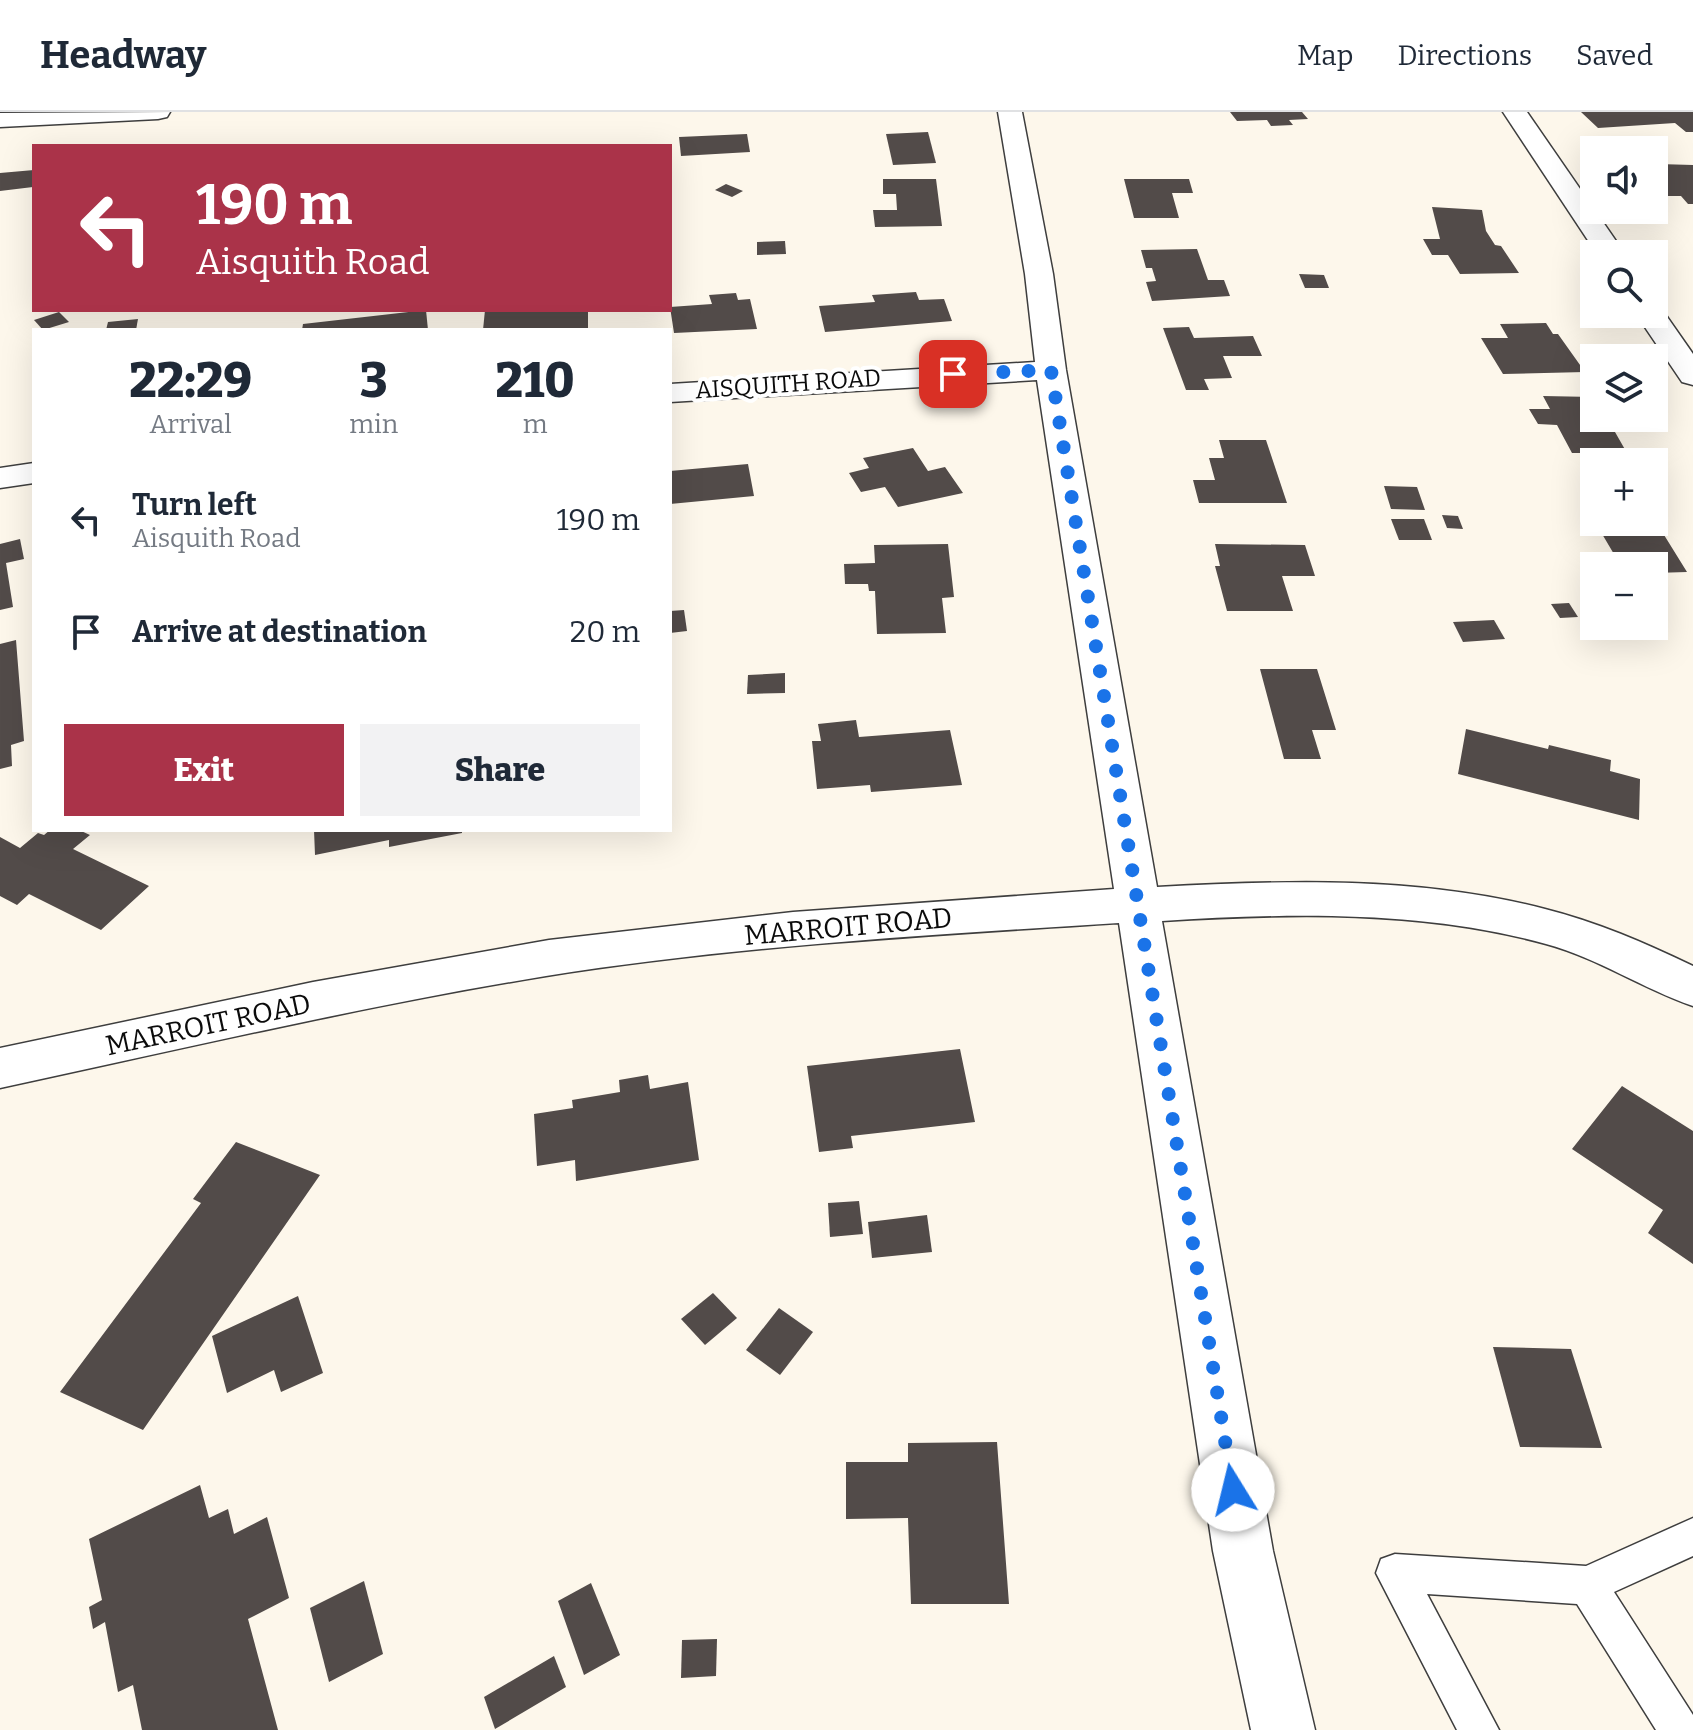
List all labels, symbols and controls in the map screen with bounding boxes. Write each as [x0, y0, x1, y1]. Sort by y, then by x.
text: Headway [40, 32, 206, 78]
text: Map [1297, 39, 1353, 72]
text: Directions [1397, 39, 1532, 72]
text: Saved [1576, 39, 1653, 72]
map controls [1580, 136, 1668, 640]
button: sound [1580, 136, 1668, 224]
text: 190 m [196, 172, 352, 239]
icon: left [64, 176, 168, 280]
text: Aisquith Road [196, 240, 430, 284]
button: search [1580, 240, 1668, 328]
pin [919, 340, 987, 408]
button: layers [1580, 344, 1668, 432]
text: 22:29 [129, 352, 252, 410]
text: 3 [360, 352, 388, 410]
text: 210 [496, 352, 575, 410]
icon: arrive [931, 352, 975, 396]
street label: AISQUITH ROAD [694, 364, 882, 404]
text: Arrival [149, 409, 232, 440]
text: min [349, 409, 398, 440]
text: m [523, 409, 547, 440]
button: + [1580, 448, 1668, 536]
text: Turn left [132, 487, 257, 523]
icon: left [64, 498, 108, 542]
text: 190 m [556, 502, 640, 538]
text: Aisquith Road [132, 523, 301, 554]
button: − [1580, 552, 1668, 640]
icon: arrive [64, 610, 108, 654]
text: Arrive at destination [132, 614, 427, 650]
text: 20 m [570, 614, 640, 650]
button: Exit [64, 724, 344, 816]
button: Share [360, 724, 640, 816]
street label: MARROIT ROAD [743, 901, 953, 952]
street label: MARROIT ROAD [103, 987, 314, 1062]
position arrow [1191, 1448, 1275, 1532]

